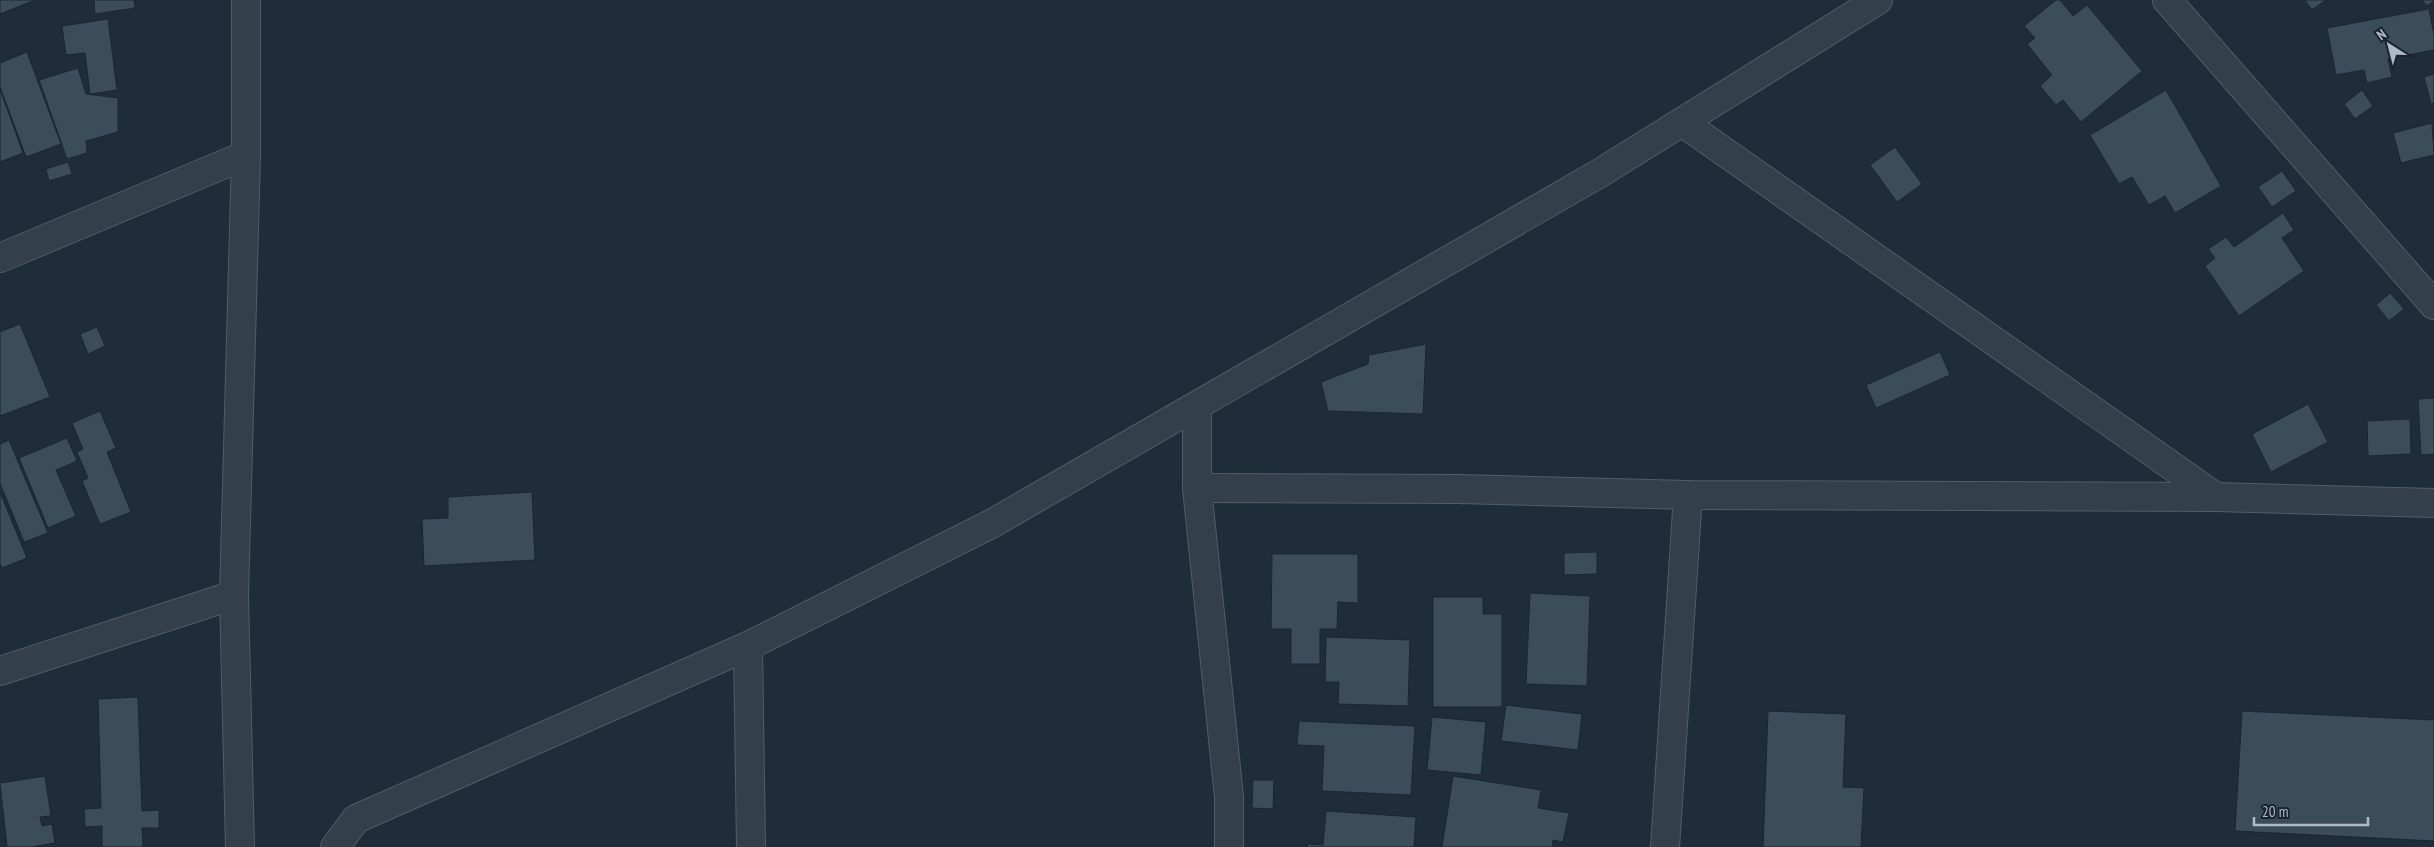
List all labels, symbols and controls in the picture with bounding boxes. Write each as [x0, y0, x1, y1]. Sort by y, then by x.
north arrow [2364, 20, 2414, 70]
text: N [2373, 25, 2390, 44]
scale bar [2254, 794, 2368, 826]
text: 20 m [2262, 802, 2288, 821]

